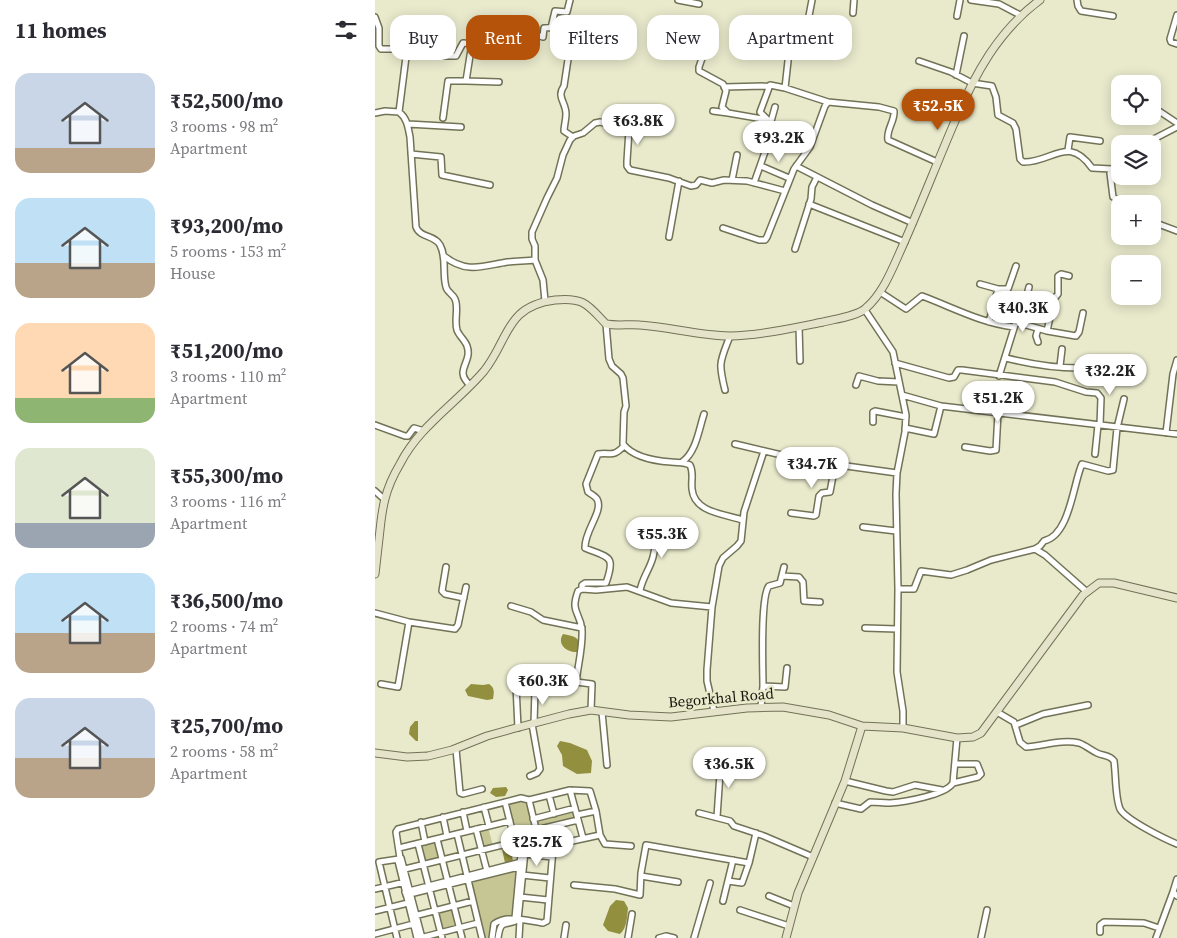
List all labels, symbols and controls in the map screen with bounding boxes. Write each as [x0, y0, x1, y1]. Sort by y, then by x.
chip: Buy [390, 15, 456, 60]
chip: Rent [466, 15, 540, 60]
chip: Filters [550, 15, 637, 60]
chip: New [647, 15, 719, 60]
chip: Apartment [729, 15, 852, 60]
text: 11 homes [15, 16, 107, 45]
icon: filters [332, 16, 360, 44]
map controls [1111, 75, 1161, 305]
button: locate [1111, 75, 1161, 125]
text: ₹52,500/mo [170, 86, 283, 115]
pin: ₹52.5K [897, 88, 979, 131]
icon: home [55, 93, 115, 153]
text: ₹52.5K [913, 94, 963, 116]
pin: ₹63.8K [597, 104, 679, 146]
text: ₹63.8K [613, 109, 663, 131]
text: 3 rooms · 98 m² [170, 115, 278, 137]
pin: ₹93.2K [738, 120, 820, 163]
text: ₹93.2K [754, 126, 804, 148]
button: layers [1111, 135, 1161, 185]
text: Apartment [170, 137, 247, 159]
button: + [1111, 195, 1161, 245]
text: ₹93,200/mo [170, 211, 283, 240]
icon: home [55, 218, 115, 278]
text: 5 rooms · 153 m² [170, 240, 286, 262]
button: − [1111, 255, 1161, 305]
text: House [170, 262, 215, 284]
pin: ₹40.3K [982, 290, 1064, 333]
text: ₹40.3K [998, 296, 1048, 318]
text: ₹51,200/mo [170, 336, 283, 365]
icon: home [55, 343, 115, 403]
pin: ₹32.2K [1069, 354, 1151, 396]
text: ₹32.2K [1085, 359, 1135, 381]
text: 3 rooms · 110 m² [170, 365, 286, 387]
pin: ₹51.2K [957, 380, 1039, 423]
text: ₹51.2K [973, 386, 1023, 408]
text: Apartment [170, 387, 247, 409]
pin: ₹34.7K [771, 446, 853, 489]
text: ₹34.7K [787, 452, 837, 474]
text: ₹55,300/mo [170, 461, 283, 490]
icon: home [55, 468, 115, 528]
text: 3 rooms · 116 m² [170, 490, 286, 512]
text: Apartment [170, 512, 247, 534]
pin: ₹55.3K [621, 516, 703, 559]
text: ₹55.3K [637, 522, 687, 544]
text: ₹36,500/mo [170, 586, 283, 615]
icon: home [55, 593, 115, 653]
text: 2 rooms · 74 m² [170, 615, 278, 637]
text: Apartment [170, 637, 247, 659]
pin: ₹60.3K [502, 664, 584, 706]
text: ₹60.3K [518, 669, 568, 691]
street label: Begorkhal Road [667, 682, 775, 713]
text: ₹25,700/mo [170, 711, 283, 740]
icon: home [55, 718, 115, 778]
text: 2 rooms · 58 m² [170, 740, 278, 762]
pin: ₹36.5K [688, 746, 770, 789]
text: ₹36.5K [704, 752, 754, 774]
text: Apartment [170, 762, 247, 784]
pin: ₹25.7K [496, 824, 578, 867]
text: ₹25.7K [512, 830, 562, 852]

